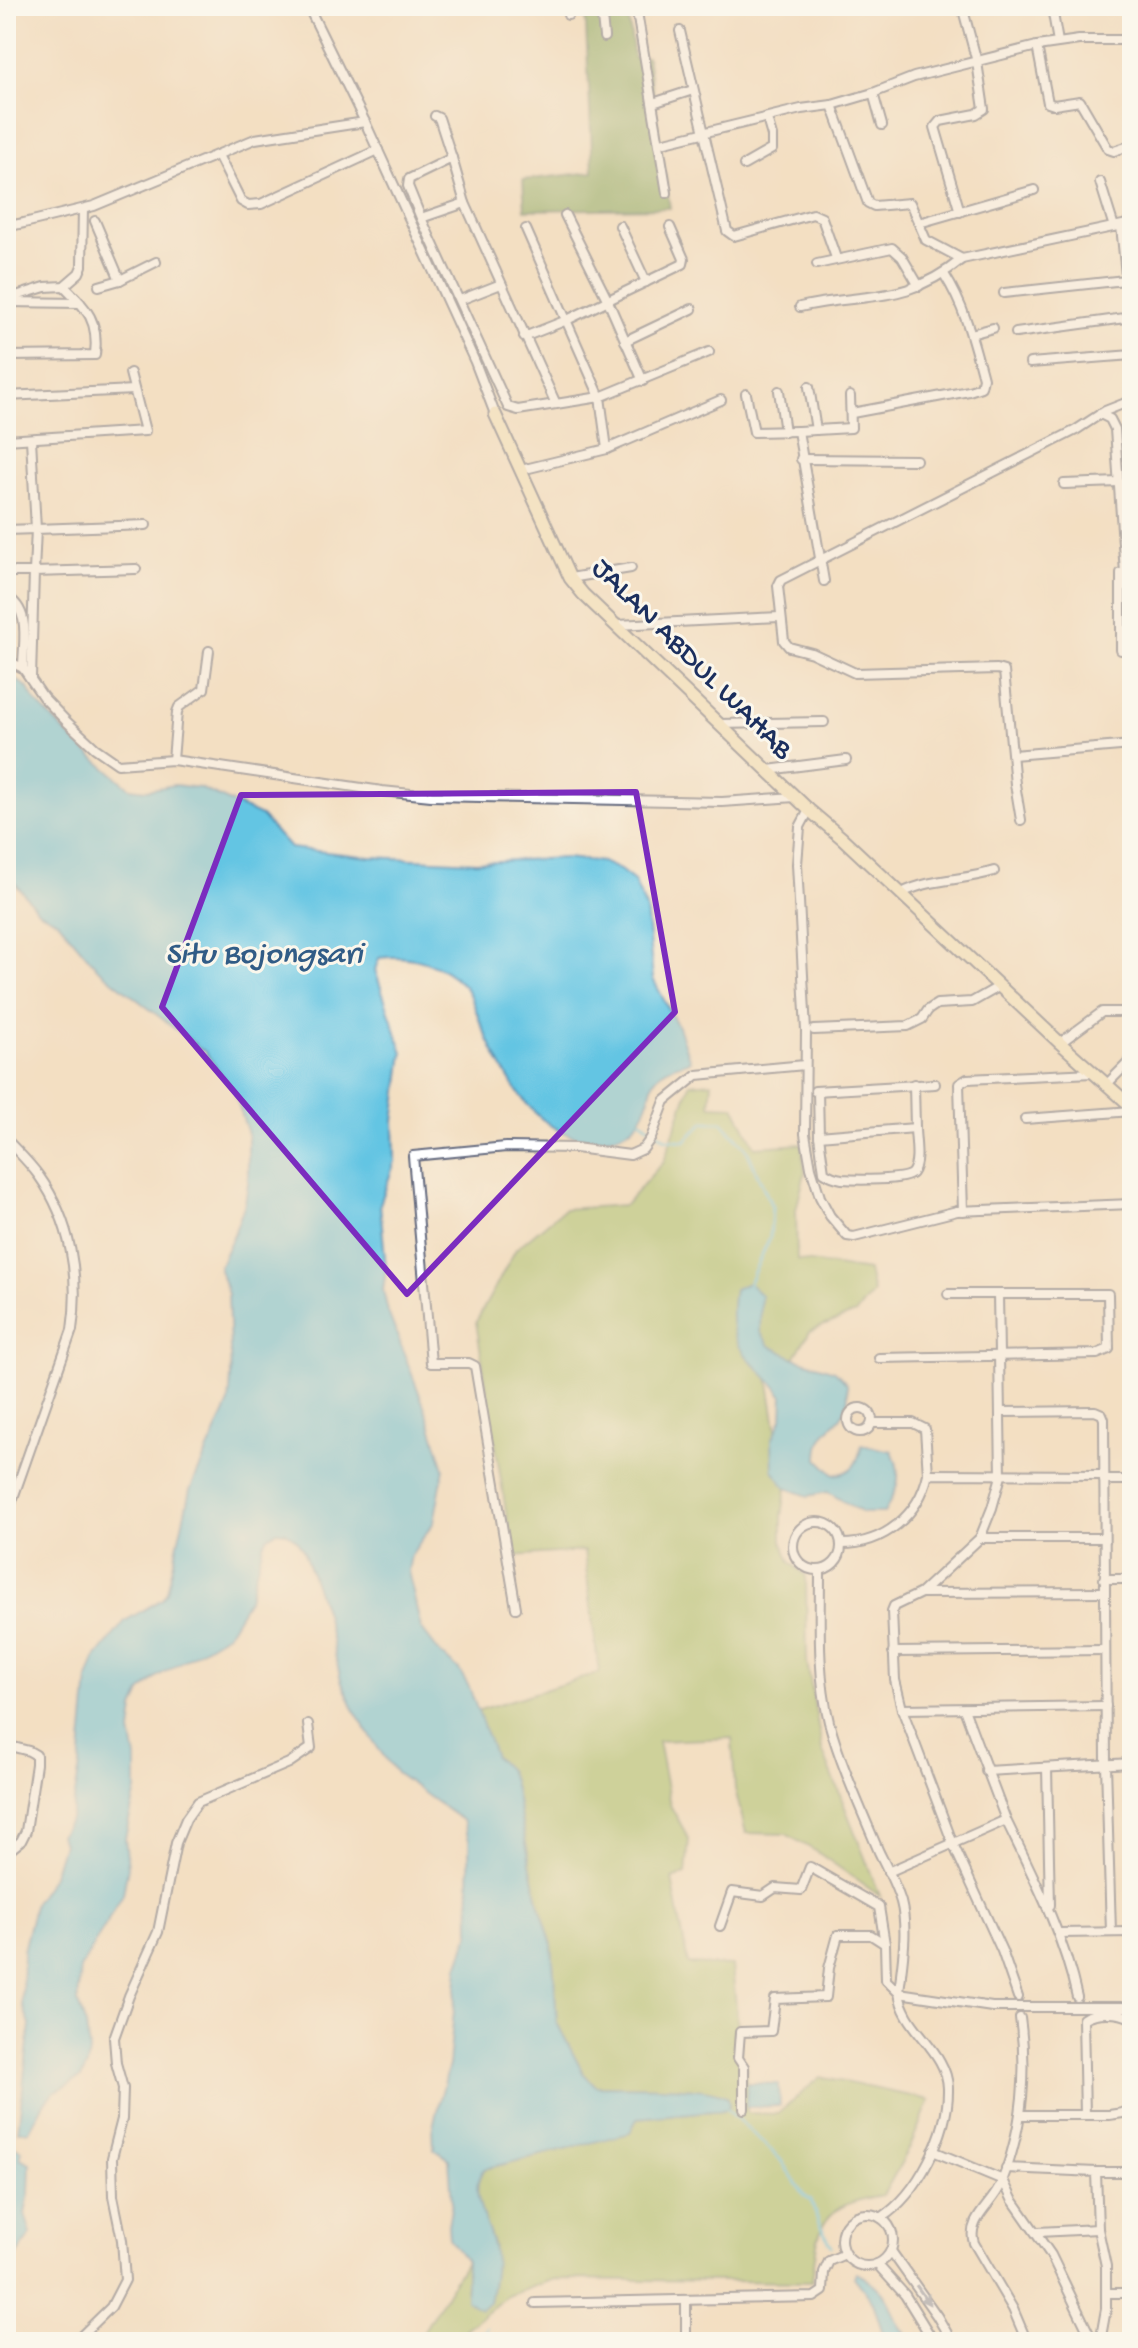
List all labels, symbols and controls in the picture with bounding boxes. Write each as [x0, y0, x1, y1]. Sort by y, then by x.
street label: JALAN ABDUL WAHAB [583, 552, 799, 768]
water label: Situ Bojongsari [165, 937, 366, 975]
one-way arrow [915, 2285, 930, 2306]

